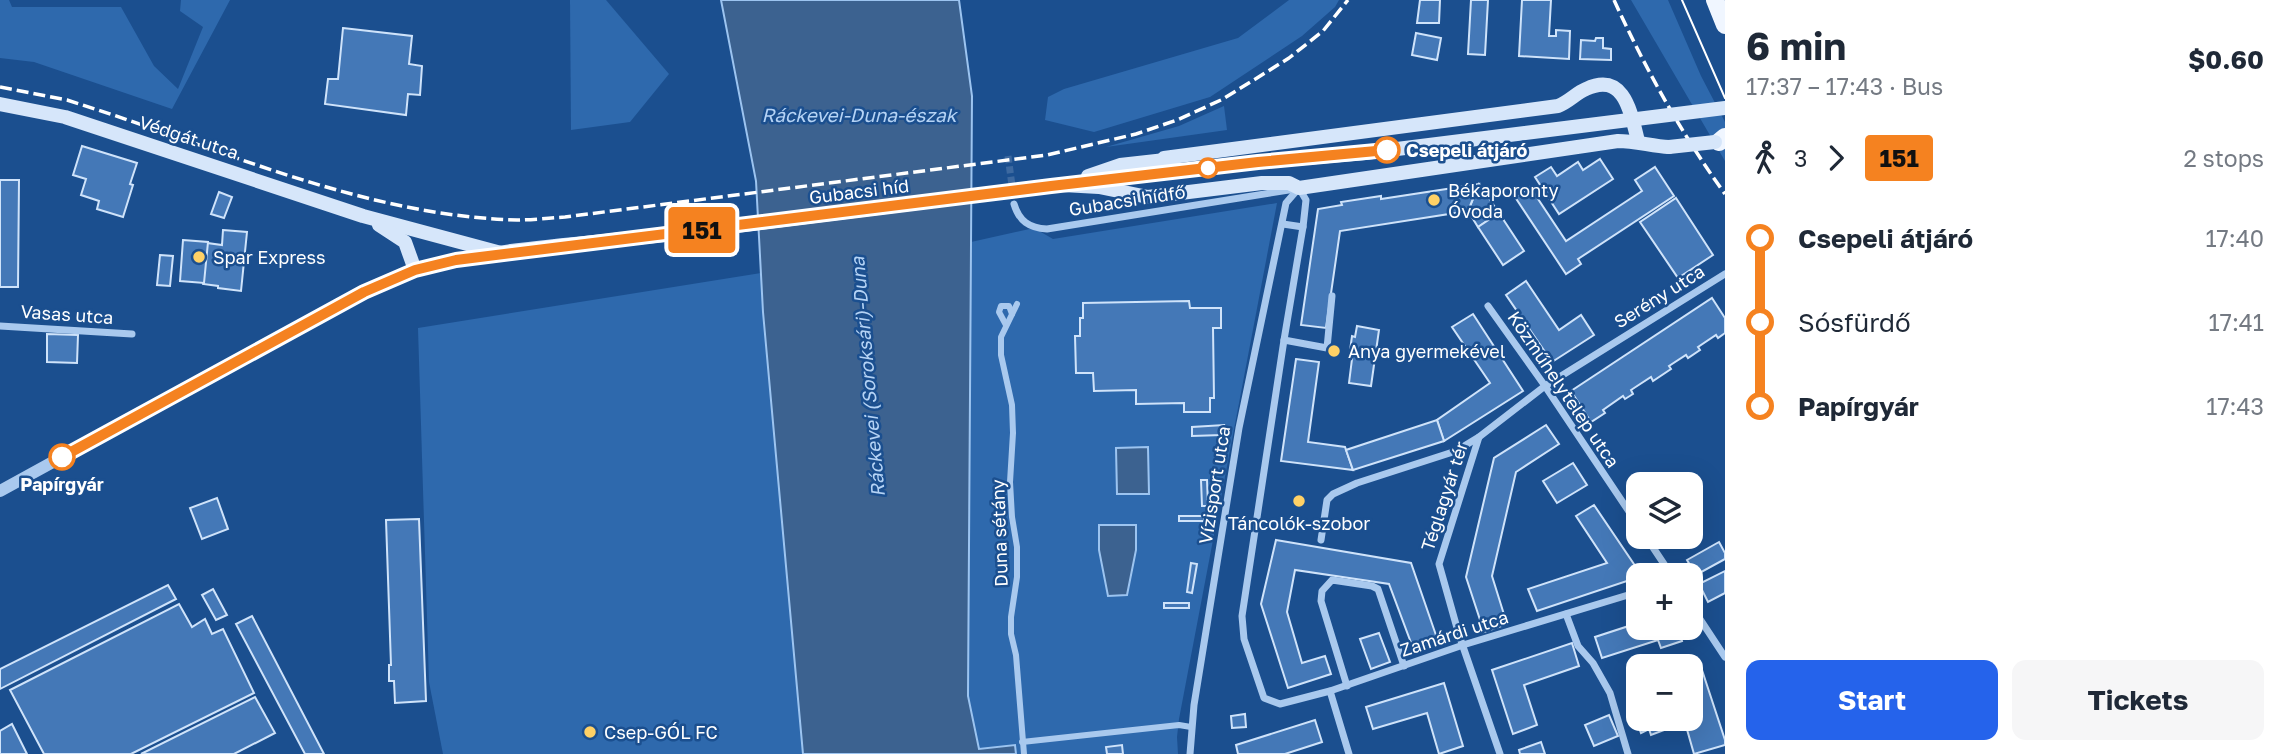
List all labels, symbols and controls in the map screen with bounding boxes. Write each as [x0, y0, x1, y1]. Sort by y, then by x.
text: 6 min [1746, 23, 1846, 68]
text: $0.60 [2188, 44, 2264, 75]
text: 17:37 – 17:43 · Bus [1746, 72, 1943, 100]
water label: Ráckevei-Duna-észak [761, 103, 959, 126]
street label: Védgát utca [136, 111, 242, 163]
marker: Csepeli átjáró [1374, 137, 1400, 163]
place label: Csepeli átjáró [1406, 139, 1527, 161]
icon: walk [1746, 139, 1784, 177]
icon: forward [1817, 139, 1855, 177]
text: 151 [1879, 143, 1919, 172]
text: 3 [1794, 144, 1807, 172]
text: 2 stops [2183, 144, 2264, 172]
unlabelled marker [1198, 158, 1218, 178]
street label: Gubacsi híd [808, 174, 910, 208]
place label: Békaporonty Óvoda [1448, 179, 1559, 222]
street label: Gubacsi hídfő [1067, 180, 1187, 220]
marker: Békaporonty Óvoda [1426, 192, 1442, 208]
line badge: 151 [662, 207, 742, 253]
text: 151 [682, 215, 722, 244]
text: Csepeli átjáró [1798, 223, 1973, 254]
text: 17:40 [2205, 224, 2264, 252]
place label: Spar Express [213, 246, 326, 268]
marker: Spar Express [191, 249, 207, 265]
water label: Ráckevei (Soroksári)-Duna [845, 255, 889, 498]
street label: Serény utca [1610, 259, 1708, 333]
street label: Vasas utca [20, 300, 114, 328]
street label: Közműhelytelep utca [1504, 307, 1624, 471]
text: Sósfürdő [1798, 307, 1911, 338]
text: 17:41 [2209, 308, 2264, 336]
place label: Anya gyermekével [1348, 340, 1506, 362]
marker: Anya gyermekével [1326, 343, 1342, 359]
text: Papírgyár [1798, 391, 1919, 422]
text: 17:43 [2206, 392, 2264, 420]
street label: Vízisport utca [1194, 424, 1234, 546]
street label: Téglagyár tér [1416, 438, 1472, 554]
marker: Papírgyár [49, 444, 75, 470]
map controls [1626, 472, 1703, 731]
button: layers [1626, 472, 1703, 549]
place label: Papírgyár [20, 473, 104, 495]
street label: Duna sétány [986, 479, 1012, 587]
marker: Táncolók-szobor [1291, 493, 1307, 509]
place label: Táncolók-szobor [1228, 512, 1370, 534]
button: + [1626, 563, 1703, 640]
street label: Zamárdi utca [1397, 605, 1511, 661]
button: − [1626, 654, 1703, 731]
button: Start [1746, 660, 1998, 740]
button: Tickets [2012, 660, 2264, 740]
place label: Csep-GÓL FC [604, 721, 718, 743]
marker: Csep-GÓL FC [582, 724, 598, 740]

